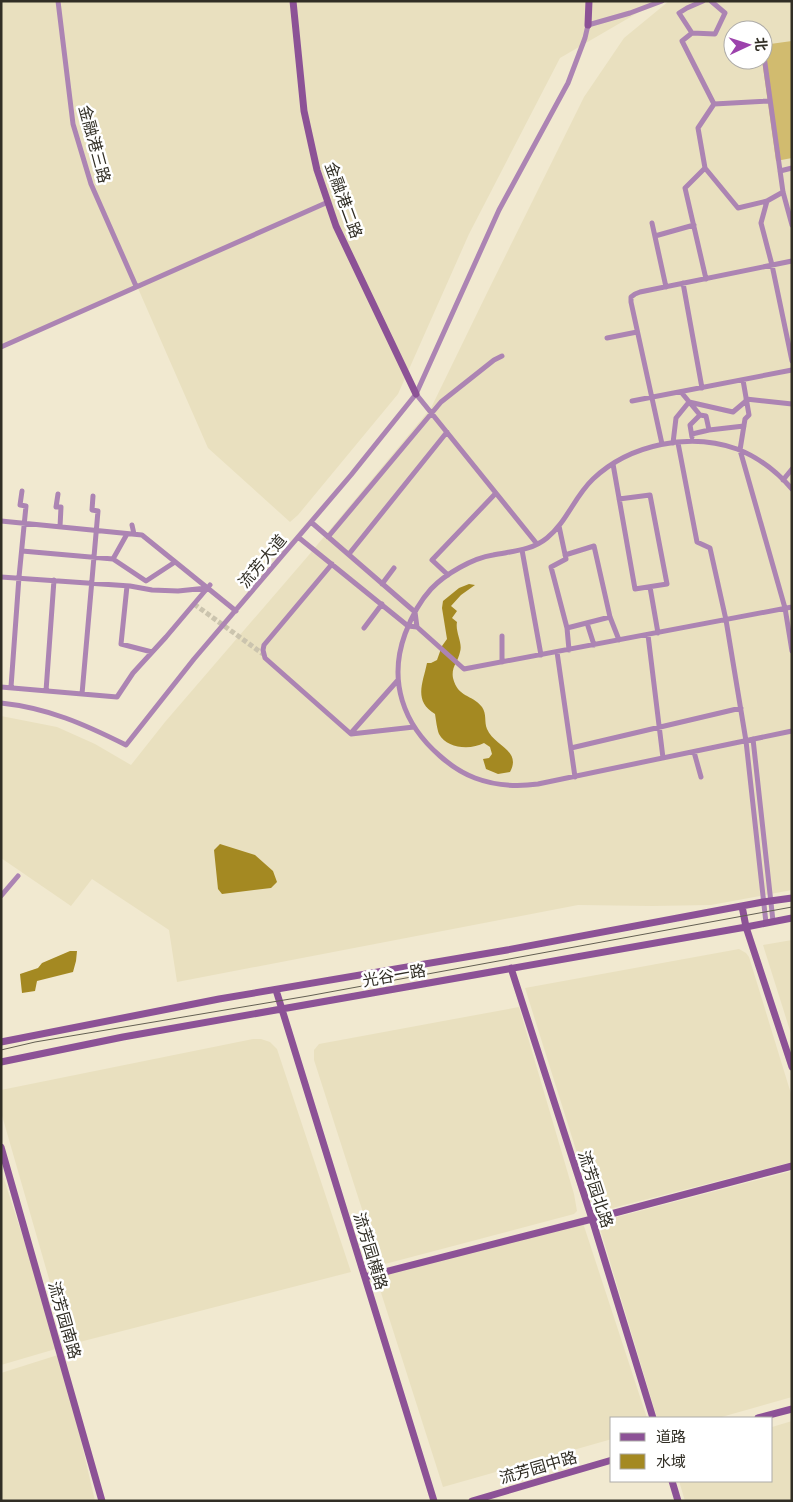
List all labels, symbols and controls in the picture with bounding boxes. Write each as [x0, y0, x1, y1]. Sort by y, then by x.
north arrow [723, 20, 773, 70]
text: 北 [752, 37, 769, 52]
street label: 金融港三路 [75, 103, 114, 185]
street label: 金融港二路 [321, 159, 366, 241]
street label: 流芳大道 [235, 531, 290, 592]
street label: 光谷一路 [361, 961, 427, 990]
street label: 流芳园北路 [574, 1148, 617, 1230]
street label: 流芳园横路 [350, 1210, 391, 1292]
street label: 流芳园南路 [44, 1279, 85, 1361]
legend [610, 1417, 773, 1482]
text: 道路 [656, 1428, 686, 1446]
street label: 流芳园中路 [497, 1447, 579, 1488]
text: 水域 [656, 1453, 686, 1471]

